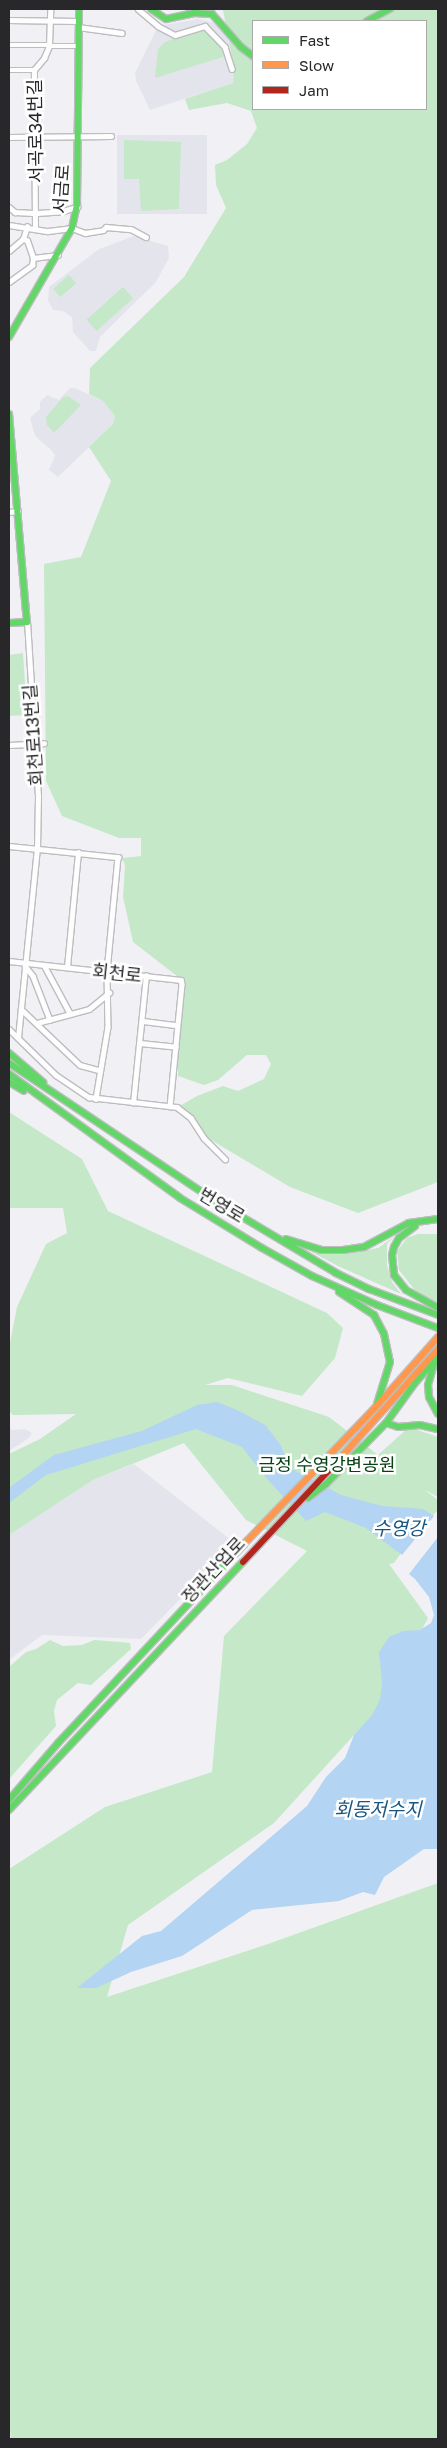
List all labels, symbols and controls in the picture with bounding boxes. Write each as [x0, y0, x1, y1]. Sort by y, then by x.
legend [252, 20, 427, 110]
text: Fast [299, 31, 330, 49]
text: Slow [299, 56, 334, 74]
street label: 서곡로34번길 [23, 79, 47, 183]
text: Jam [299, 81, 329, 99]
street label: 서금로 [48, 163, 74, 215]
street label: 회천로13번길 [19, 683, 47, 787]
street label: 회천로 [91, 960, 143, 986]
street label: 번영로 [195, 1183, 249, 1227]
park label: 금정 수영강변공원 [259, 1453, 395, 1475]
water label: 수영강 [373, 1517, 425, 1539]
street label: 정관산업로 [177, 1532, 249, 1608]
water label: 회동저수지 [334, 1798, 422, 1820]

